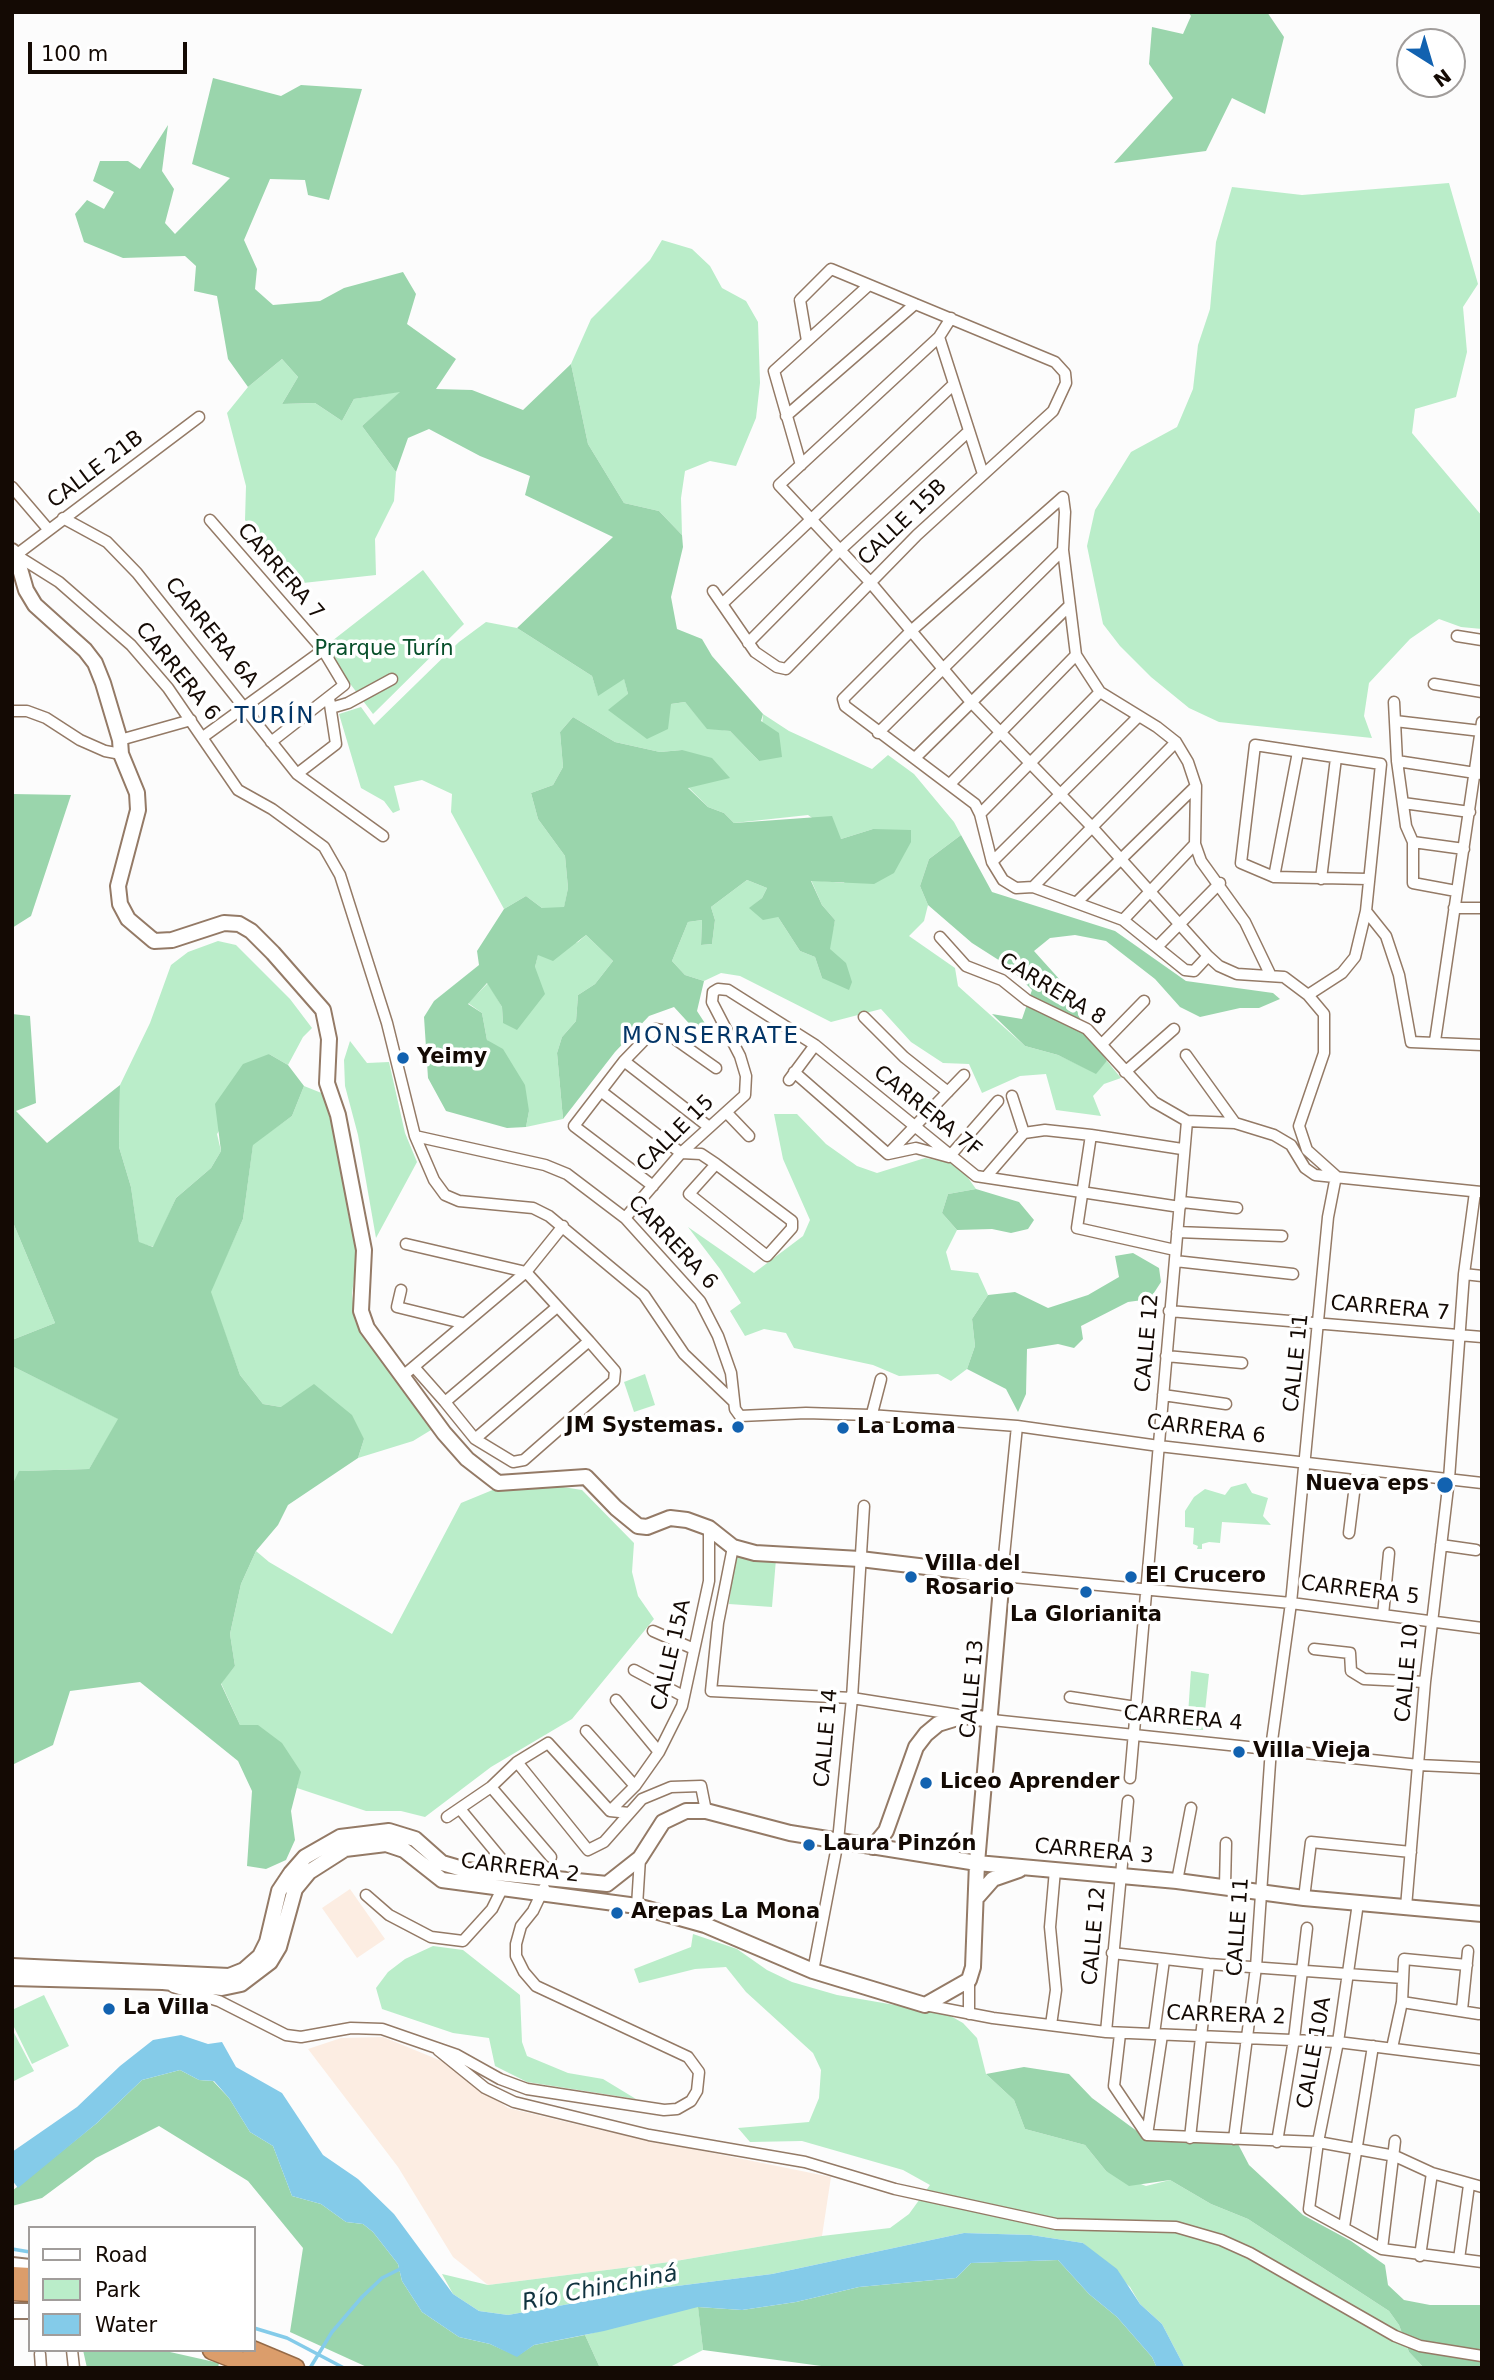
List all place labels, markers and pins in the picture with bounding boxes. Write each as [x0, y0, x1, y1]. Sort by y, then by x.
place label: Yeimy [417, 1045, 487, 1071]
marker: Yeimy [395, 1050, 411, 1066]
place label: JM Systemas. [566, 1414, 724, 1440]
place label: La Loma [857, 1415, 956, 1441]
marker: JM Systemas. [730, 1419, 746, 1435]
marker: La Loma [835, 1420, 851, 1436]
place label: Nueva eps [1305, 1472, 1429, 1498]
marker: Nueva eps [1435, 1475, 1455, 1495]
place label: Villa del Rosario [925, 1552, 1020, 1602]
place label: El Crucero [1145, 1564, 1266, 1590]
marker: Villa del Rosario [903, 1569, 919, 1585]
marker: El Crucero [1123, 1569, 1139, 1585]
marker: La Glorianita [1078, 1584, 1094, 1600]
place label: La Glorianita [1010, 1603, 1162, 1629]
place label: Villa Vieja [1253, 1739, 1371, 1765]
marker: Villa Vieja [1231, 1744, 1247, 1760]
place label: Liceo Aprender [940, 1770, 1119, 1796]
marker: Liceo Aprender [918, 1775, 934, 1791]
place label: Laura Pinzón [823, 1832, 976, 1858]
marker: Laura Pinzón [801, 1837, 817, 1853]
place label: Arepas La Mona [631, 1900, 820, 1926]
marker: Arepas La Mona [609, 1905, 625, 1921]
place label: La Villa [123, 1996, 210, 2022]
marker: La Villa [101, 2001, 117, 2017]

